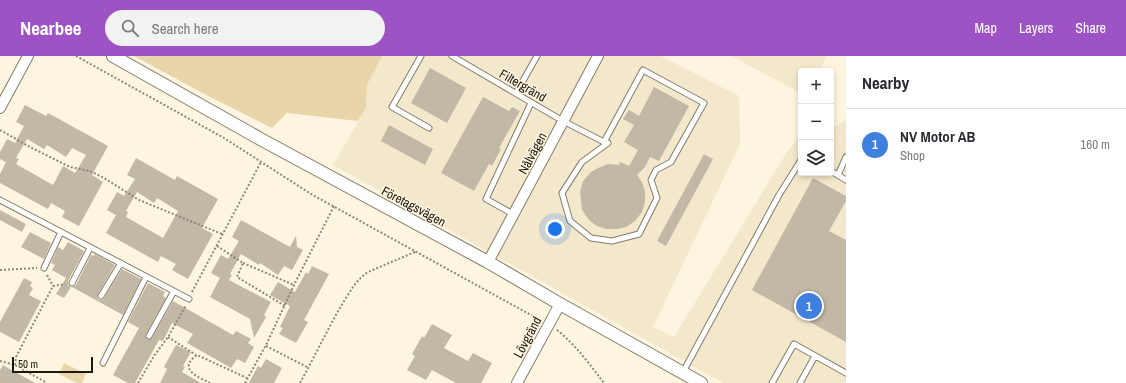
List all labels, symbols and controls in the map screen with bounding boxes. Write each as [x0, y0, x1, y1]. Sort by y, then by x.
search box [105, 10, 385, 46]
text: Nearbee [20, 15, 81, 41]
icon: search [119, 17, 141, 39]
text: Search here [151, 18, 219, 39]
text: Map [975, 19, 997, 37]
text: Layers [1019, 19, 1053, 37]
text: Share [1075, 19, 1106, 37]
street label: Filtergränd [496, 65, 549, 106]
map controls [798, 68, 834, 176]
button: + [798, 68, 834, 104]
text: Nearby [862, 71, 909, 94]
button: − [798, 104, 834, 140]
text: NV Motor AB [900, 126, 975, 147]
street label: Nålvägen [514, 129, 551, 177]
text: 1 [872, 136, 878, 153]
text: 160 m [1080, 136, 1110, 153]
button: layers [798, 140, 834, 176]
text: Shop [900, 147, 925, 164]
street label: Företagsvägen [379, 182, 449, 231]
your location [545, 219, 565, 239]
pin: 1 [796, 291, 822, 321]
street label: Lövgränd [510, 314, 545, 361]
scale bar [12, 355, 93, 374]
text: 50 m [18, 357, 38, 371]

